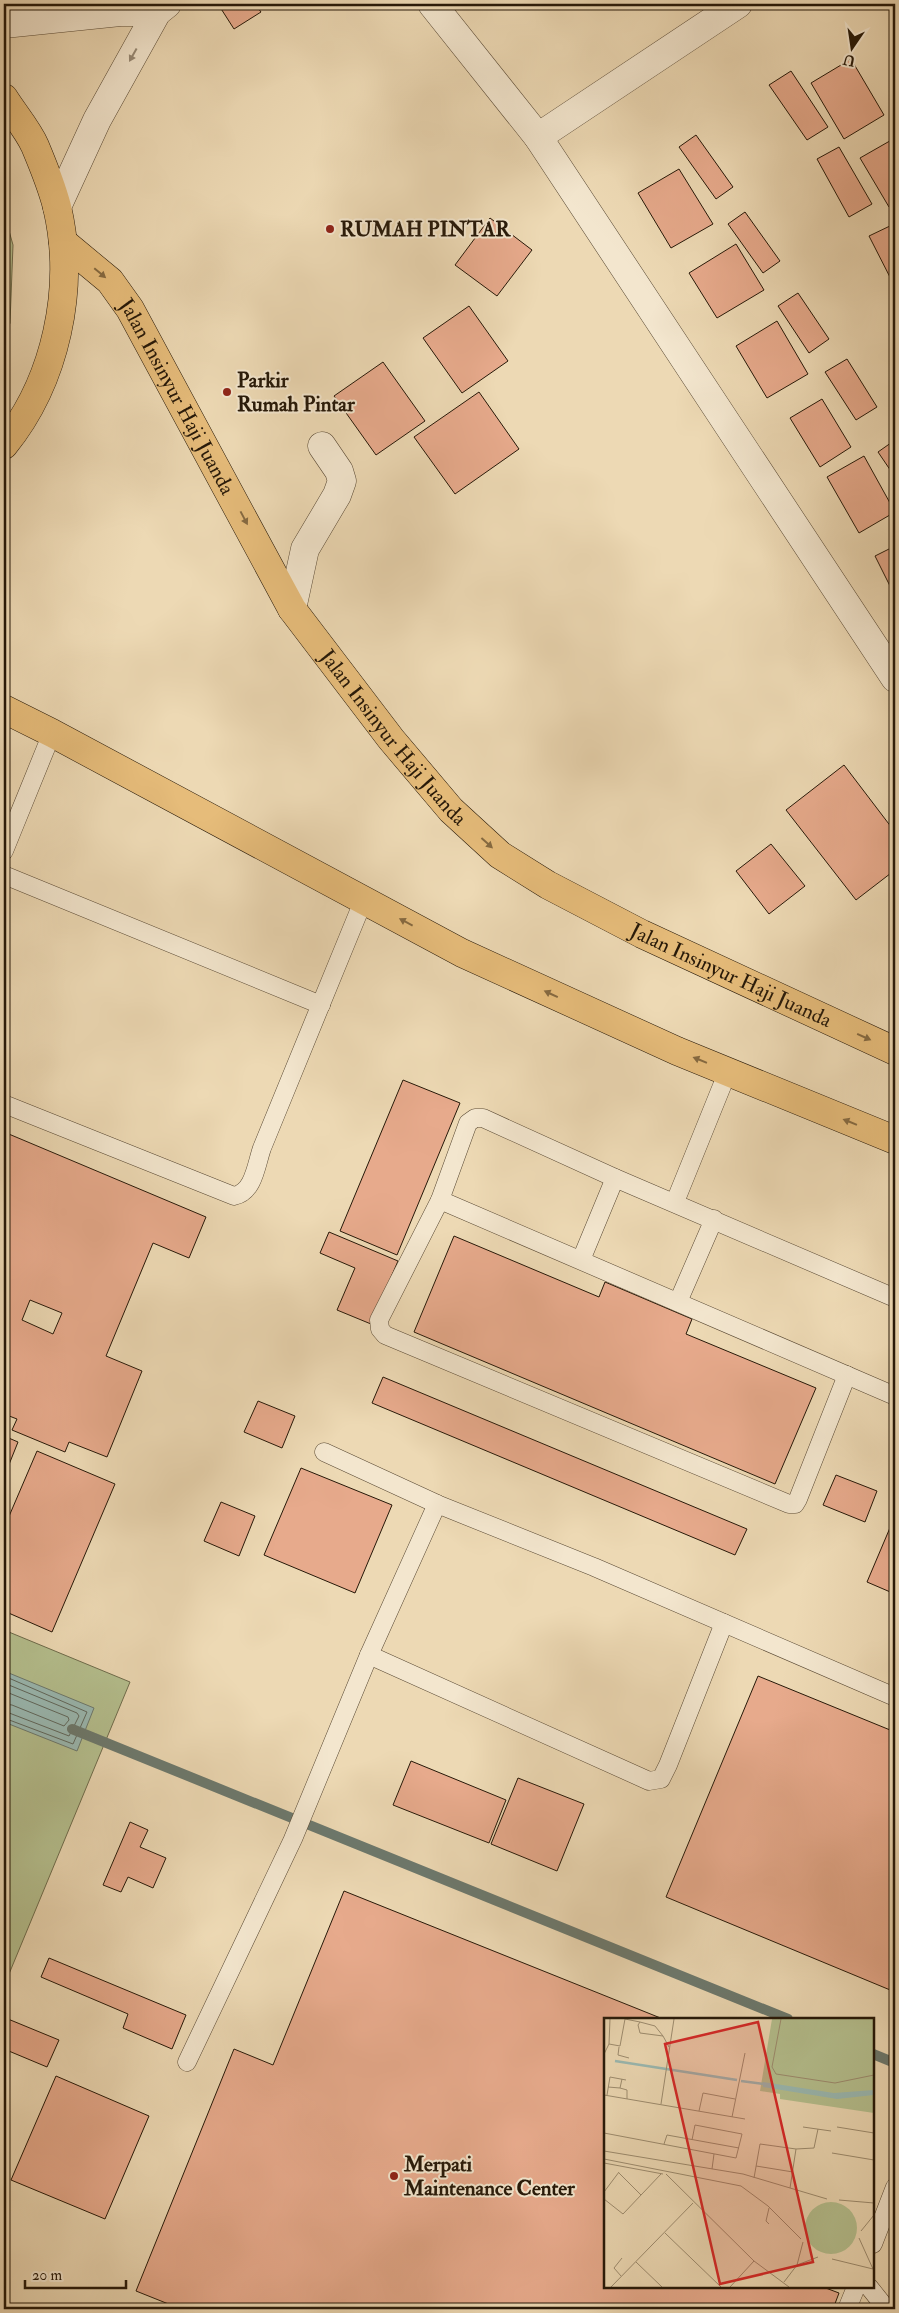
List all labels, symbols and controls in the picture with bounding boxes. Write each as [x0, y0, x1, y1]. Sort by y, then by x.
north arrow [826, 22, 876, 72]
one-way arrow [129, 48, 138, 62]
text: U [841, 51, 857, 70]
place label: RUMAH PINTAR [340, 216, 511, 243]
marker: RUMAH PINTAR [324, 223, 336, 235]
one-way arrow [94, 268, 107, 279]
street label: Jalan Insinyur Haji Juanda [113, 292, 241, 500]
place label: Parkir Rumah Pintar [237, 367, 356, 418]
marker: Parkir Rumah Pintar [221, 386, 233, 398]
one-way arrow [240, 511, 248, 526]
street label: Jalan Insinyur Haji Juanda [313, 643, 473, 832]
one-way arrow [480, 837, 492, 849]
street label: Jalan Insinyur Haji Juanda [625, 916, 836, 1034]
one-way arrow [399, 918, 413, 926]
one-way arrow [544, 990, 558, 998]
one-way arrow [857, 1033, 871, 1041]
one-way arrow [693, 1055, 707, 1063]
one-way arrow [843, 1117, 857, 1125]
inset map [604, 2018, 874, 2288]
place label: Merpati Maintenance Center [403, 2151, 576, 2202]
marker: Merpati Maintenance Center [388, 2170, 400, 2182]
scale bar [25, 2258, 126, 2290]
text: 20 m [32, 2266, 62, 2285]

